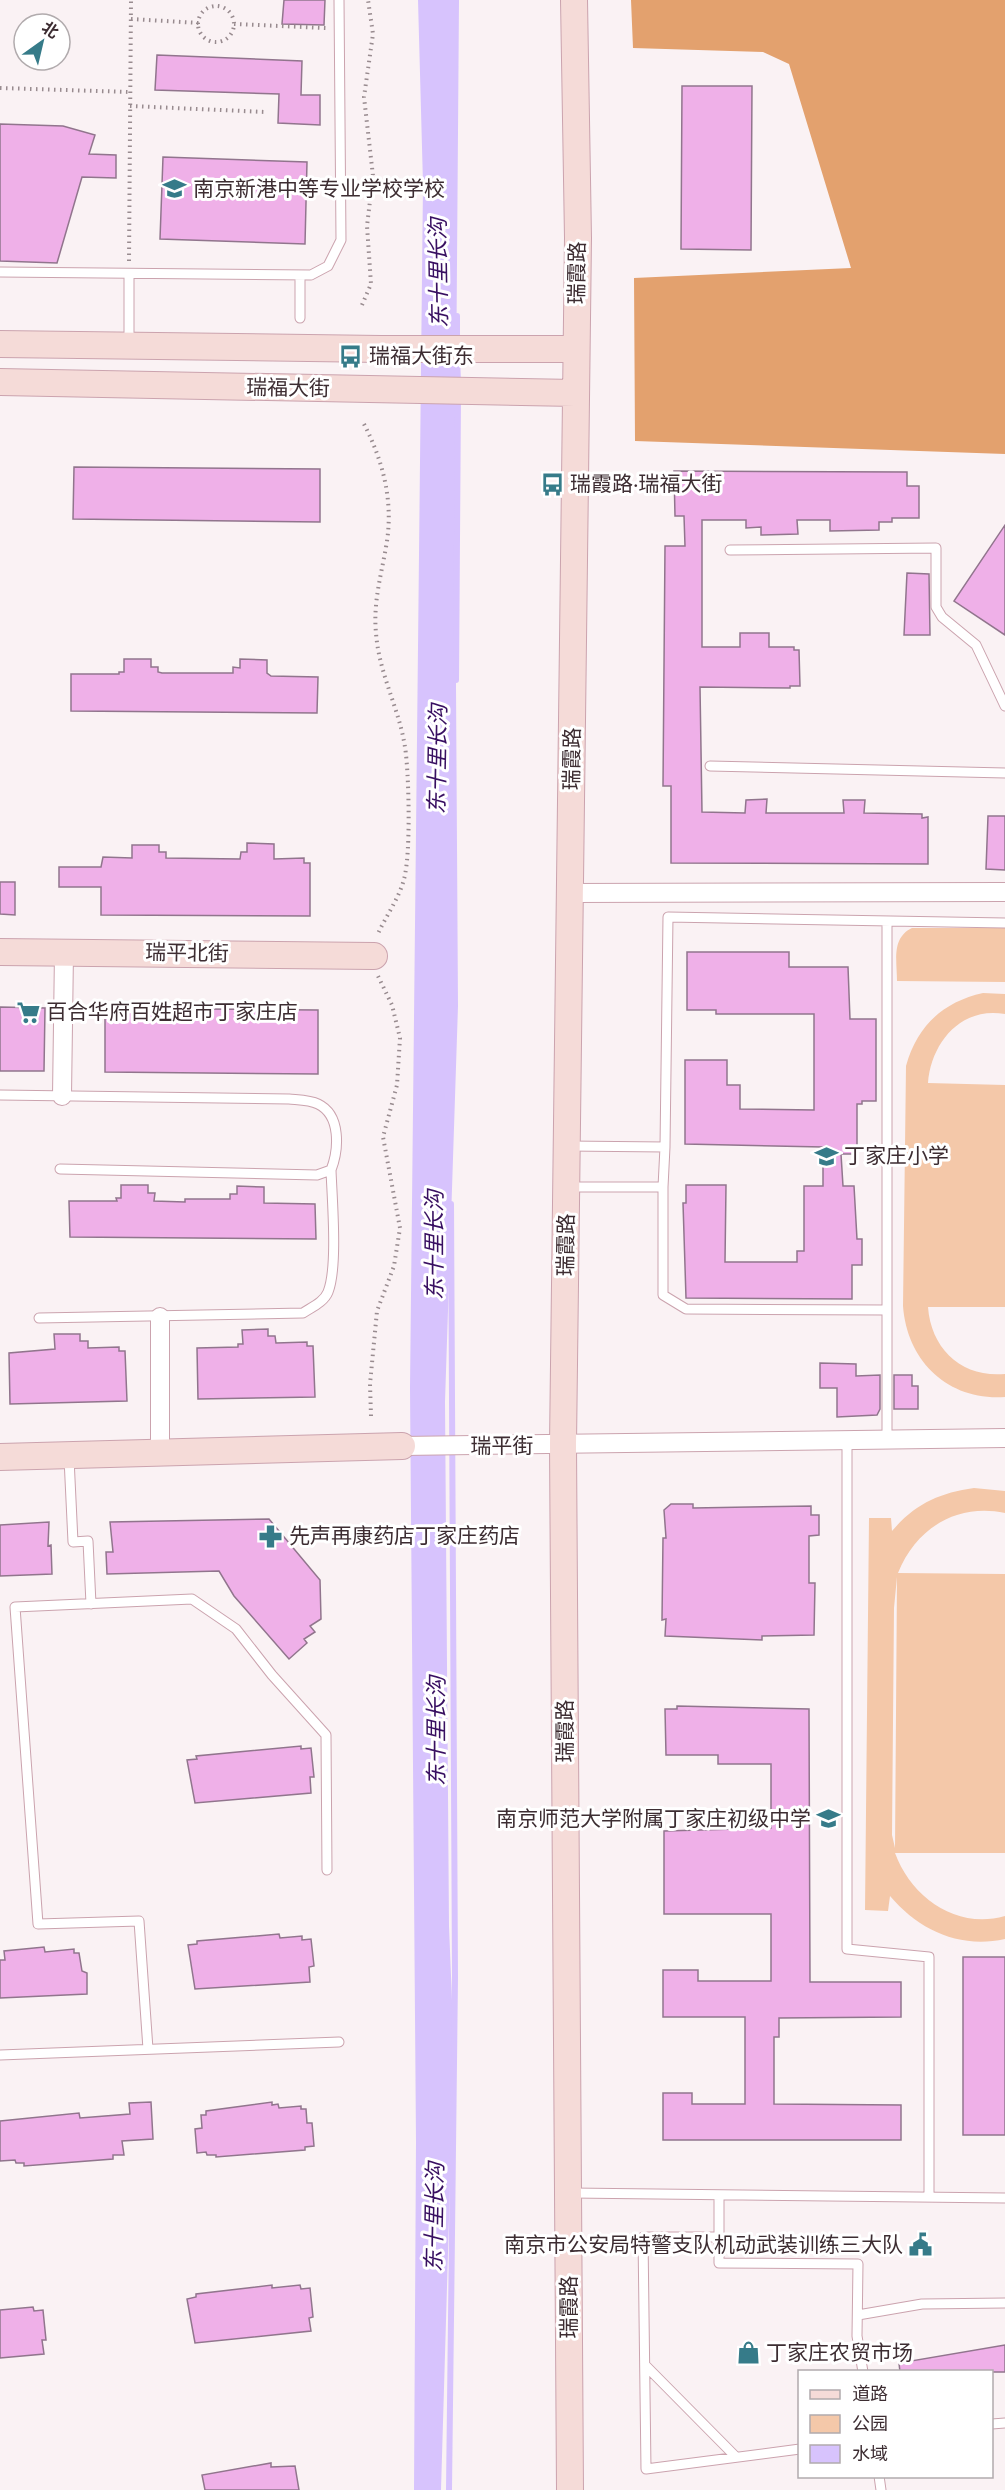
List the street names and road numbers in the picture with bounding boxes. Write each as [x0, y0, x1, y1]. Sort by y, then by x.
street label: 瑞霞路 [560, 241, 590, 305]
street label: 瑞福大街 [246, 371, 330, 401]
street label: 瑞霞路 [555, 727, 585, 791]
street label: 瑞平北街 [145, 936, 229, 966]
street label: 瑞霞路 [549, 1213, 579, 1277]
street label: 瑞平街 [471, 1430, 534, 1458]
street label: 瑞霞路 [549, 1700, 577, 1763]
street label: 瑞霞路 [553, 2276, 581, 2339]

